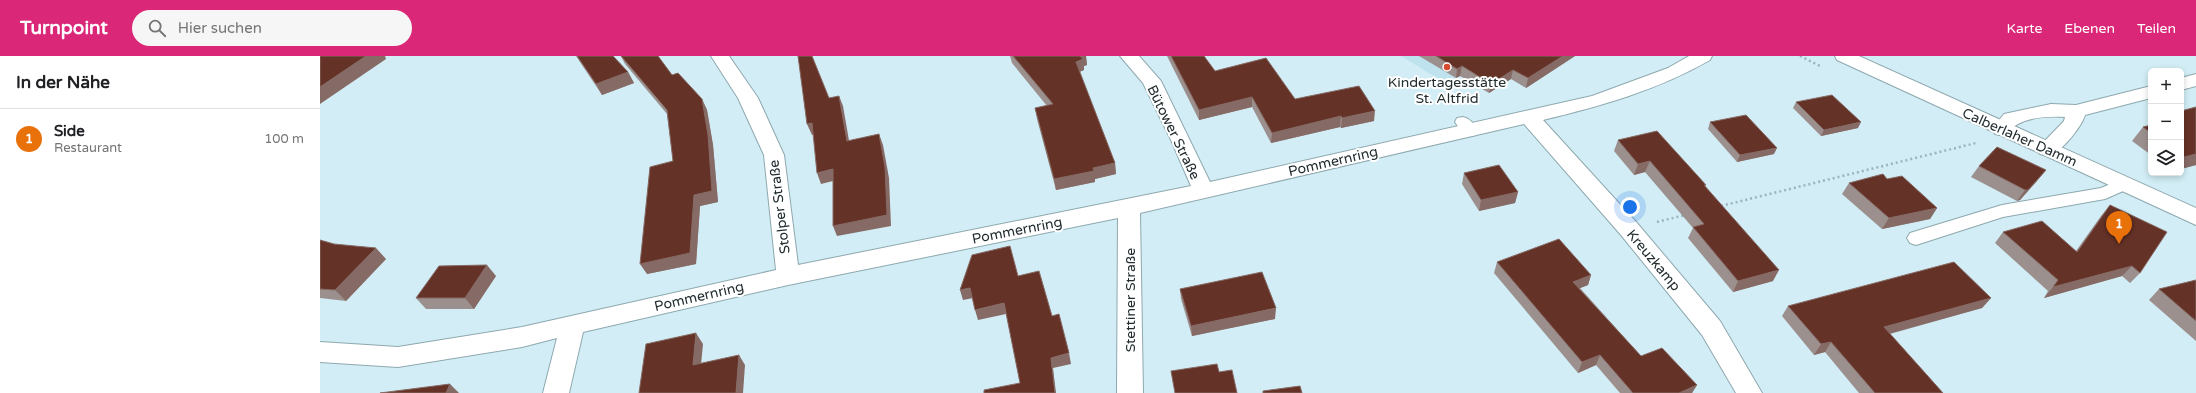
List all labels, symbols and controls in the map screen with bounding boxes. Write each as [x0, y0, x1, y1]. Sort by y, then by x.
search box [132, 10, 412, 46]
text: Turnpoint [20, 17, 108, 39]
icon: search [146, 17, 168, 39]
text: Hier suchen [178, 19, 262, 37]
text: Karte [2007, 20, 2042, 37]
text: Ebenen [2064, 20, 2115, 37]
text: Teilen [2137, 20, 2176, 37]
marker: Kindertagesstätte St. Altfrid [1442, 62, 1452, 72]
map controls [2148, 68, 2184, 176]
button: + [2148, 68, 2184, 104]
text: In der Nähe [16, 72, 110, 93]
place label: Kindertagesstätte St. Altfrid [1388, 74, 1506, 107]
street label: Bütower Straße [1143, 82, 1204, 182]
street label: Calberlaher Damm [1960, 104, 2080, 170]
button: − [2148, 104, 2184, 140]
text: Side [54, 122, 85, 140]
text: 1 [25, 131, 33, 147]
text: 100 m [264, 131, 304, 147]
text: Restaurant [54, 140, 122, 156]
button: layers [2148, 140, 2184, 176]
street label: Pommernring [1287, 143, 1380, 180]
street label: Stolper Straße [765, 159, 794, 255]
your location [1620, 197, 1640, 217]
pin: 1 [2106, 211, 2132, 244]
street label: Pommernring [971, 213, 1064, 248]
street label: Kreuzkamp [1623, 226, 1684, 295]
street label: Stettiner Straße [1122, 248, 1139, 352]
street label: Pommernring [653, 278, 746, 315]

